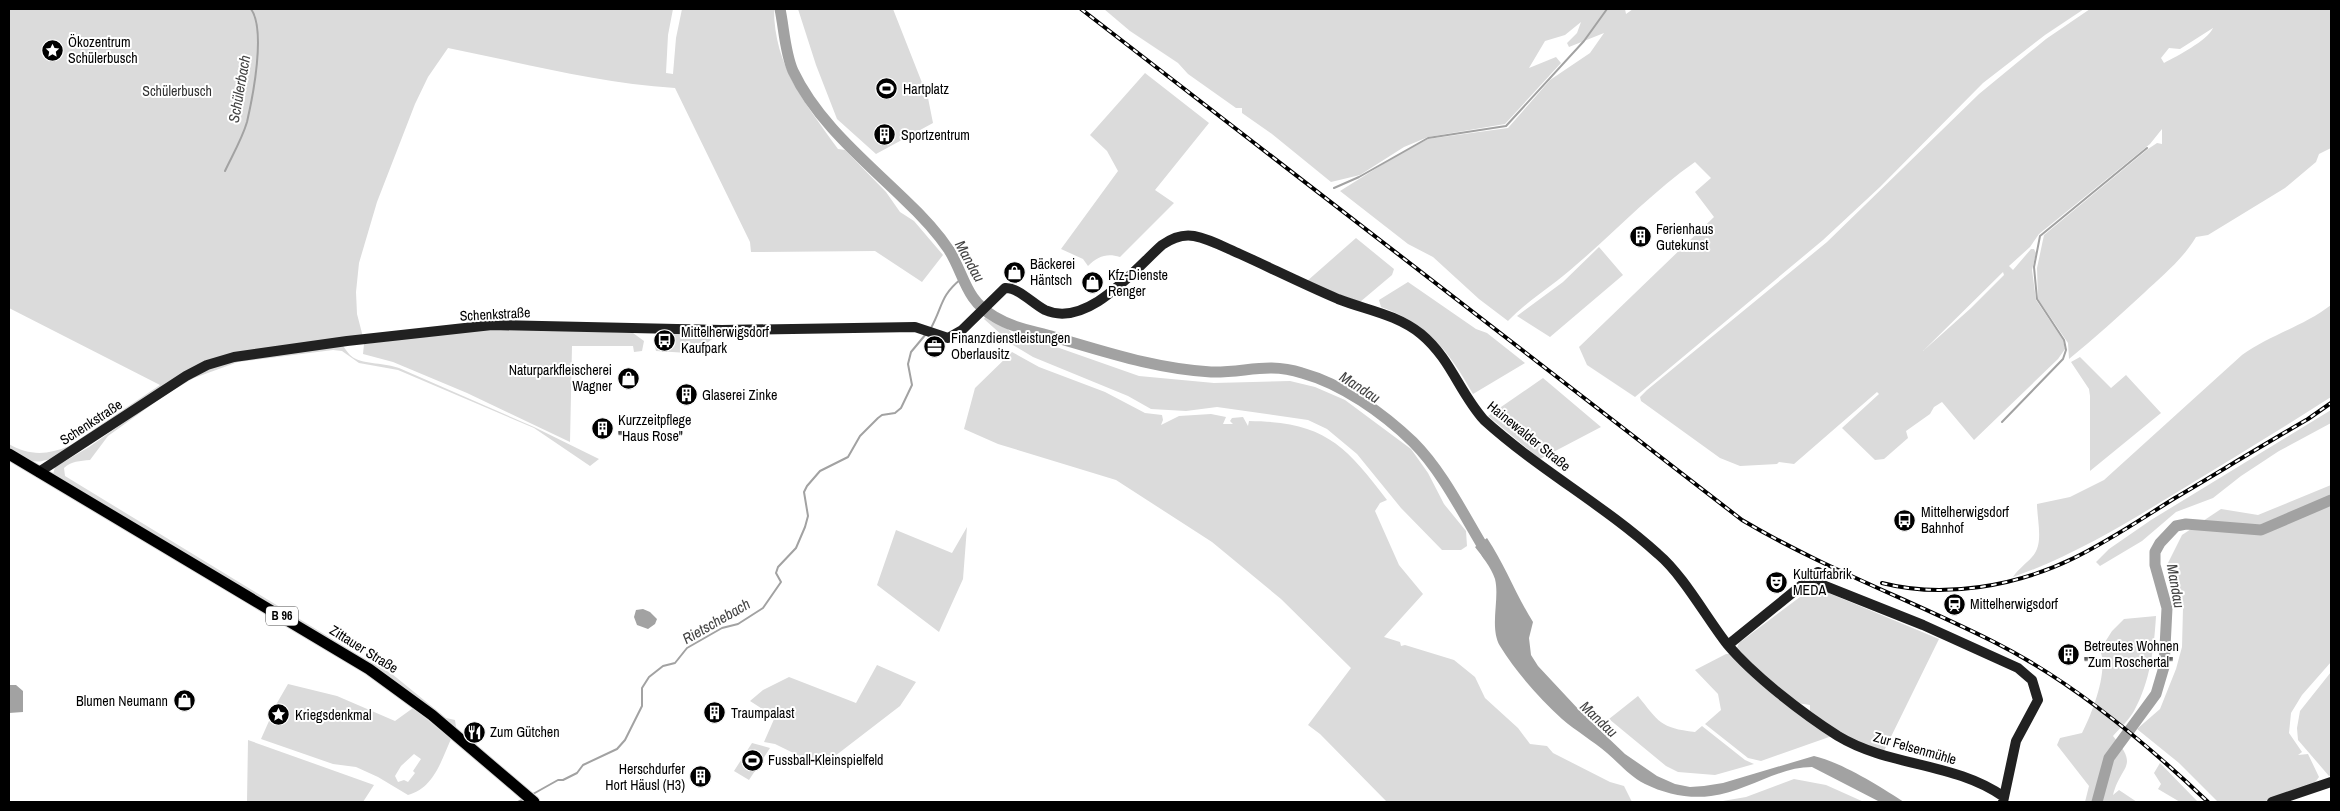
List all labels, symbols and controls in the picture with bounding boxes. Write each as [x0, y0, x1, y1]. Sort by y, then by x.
place label: Ökozentrum Schülerbusch [68, 33, 138, 67]
place icon: Ökozentrum Schülerbusch [40, 38, 64, 62]
water label: Schülerbach [223, 53, 255, 124]
sports icon: Hartplatz [875, 77, 899, 101]
place label: Hartplatz [903, 80, 949, 98]
park label: Schülerbusch [142, 82, 212, 100]
building icon: Sportzentrum [873, 123, 897, 147]
place label: Sportzentrum [901, 126, 970, 144]
place label: Ferienhaus Gutekunst [1656, 220, 1714, 254]
building icon: Ferienhaus Gutekunst [1628, 225, 1652, 249]
water label: Mandau [950, 236, 990, 286]
place label: Bäckerei Häntsch [1030, 255, 1075, 289]
shop icon: Bäckerei Häntsch [1002, 260, 1026, 284]
place label: Kfz-Dienste Renger [1108, 266, 1168, 300]
shop icon: Kfz-Dienste Renger [1080, 271, 1104, 295]
street label: Schenkstraße [459, 303, 531, 325]
place label: Mittelherwigsdorf Kaufpark [681, 323, 770, 357]
bus stop icon: Mittelherwigsdorf Kaufpark [653, 328, 677, 352]
place label: Finanzdienstleistungen Oberlausitz [951, 329, 1070, 363]
office icon: Finanzdienstleistungen Oberlausitz [923, 334, 947, 358]
place label: Naturparkfleischerei Wagner [509, 361, 612, 395]
shop icon: Naturparkfleischerei Wagner [616, 366, 640, 390]
water label: Mandau [1336, 366, 1384, 408]
building icon: Glaserei Zinke [674, 383, 698, 407]
place label: Glaserei Zinke [702, 386, 777, 404]
street label: Schenkstraße [56, 395, 126, 449]
street label: Hainewalder Straße [1484, 397, 1574, 475]
place label: Kurzzeitpflege "Haus Rose" [618, 411, 691, 445]
building icon: Kurzzeitpflege "Haus Rose" [590, 416, 614, 440]
place label: Mittelherwigsdorf Bahnhof [1921, 503, 2010, 537]
bus stop icon: Mittelherwigsdorf Bahnhof [1893, 508, 1917, 532]
water label: Mandau [2162, 562, 2190, 610]
place label: Kulturfabrik MEDA [1793, 565, 1852, 599]
theatre icon: Kulturfabrik MEDA [1765, 570, 1789, 594]
station icon: Mittelherwigsdorf [1942, 592, 1966, 616]
water label: Rietschebach [678, 593, 754, 649]
place label: Mittelherwigsdorf [1970, 595, 2059, 613]
road number: B 96 [266, 606, 298, 626]
street label: Zittauer Straße [326, 621, 402, 677]
place label: Betreutes Wohnen "Zum Roschertal" [2084, 637, 2179, 671]
building icon: Betreutes Wohnen "Zum Roschertal" [2056, 642, 2080, 666]
shop icon: Blumen Neumann [172, 689, 196, 713]
place label: Blumen Neumann [76, 692, 168, 710]
water label: Mandau [1576, 696, 1623, 742]
building icon: Traumpalast [703, 701, 727, 725]
place icon: Kriegsdenkmal [267, 703, 291, 727]
place label: Traumpalast [731, 704, 794, 722]
place label: Kriegsdenkmal [295, 706, 372, 724]
restaurant icon: Zum Gütchen [462, 720, 486, 744]
place label: Zum Gütchen [490, 723, 560, 741]
street label: Zur Felsenmühle [1871, 728, 1959, 768]
sports icon: Fussball-Kleinspielfeld [740, 748, 764, 772]
place label: Fussball-Kleinspielfeld [768, 751, 884, 769]
place label: Herschdurfer Hort Häusl (H3) [605, 760, 685, 794]
building icon: Herschdurfer Hort Häusl (H3) [689, 765, 713, 789]

